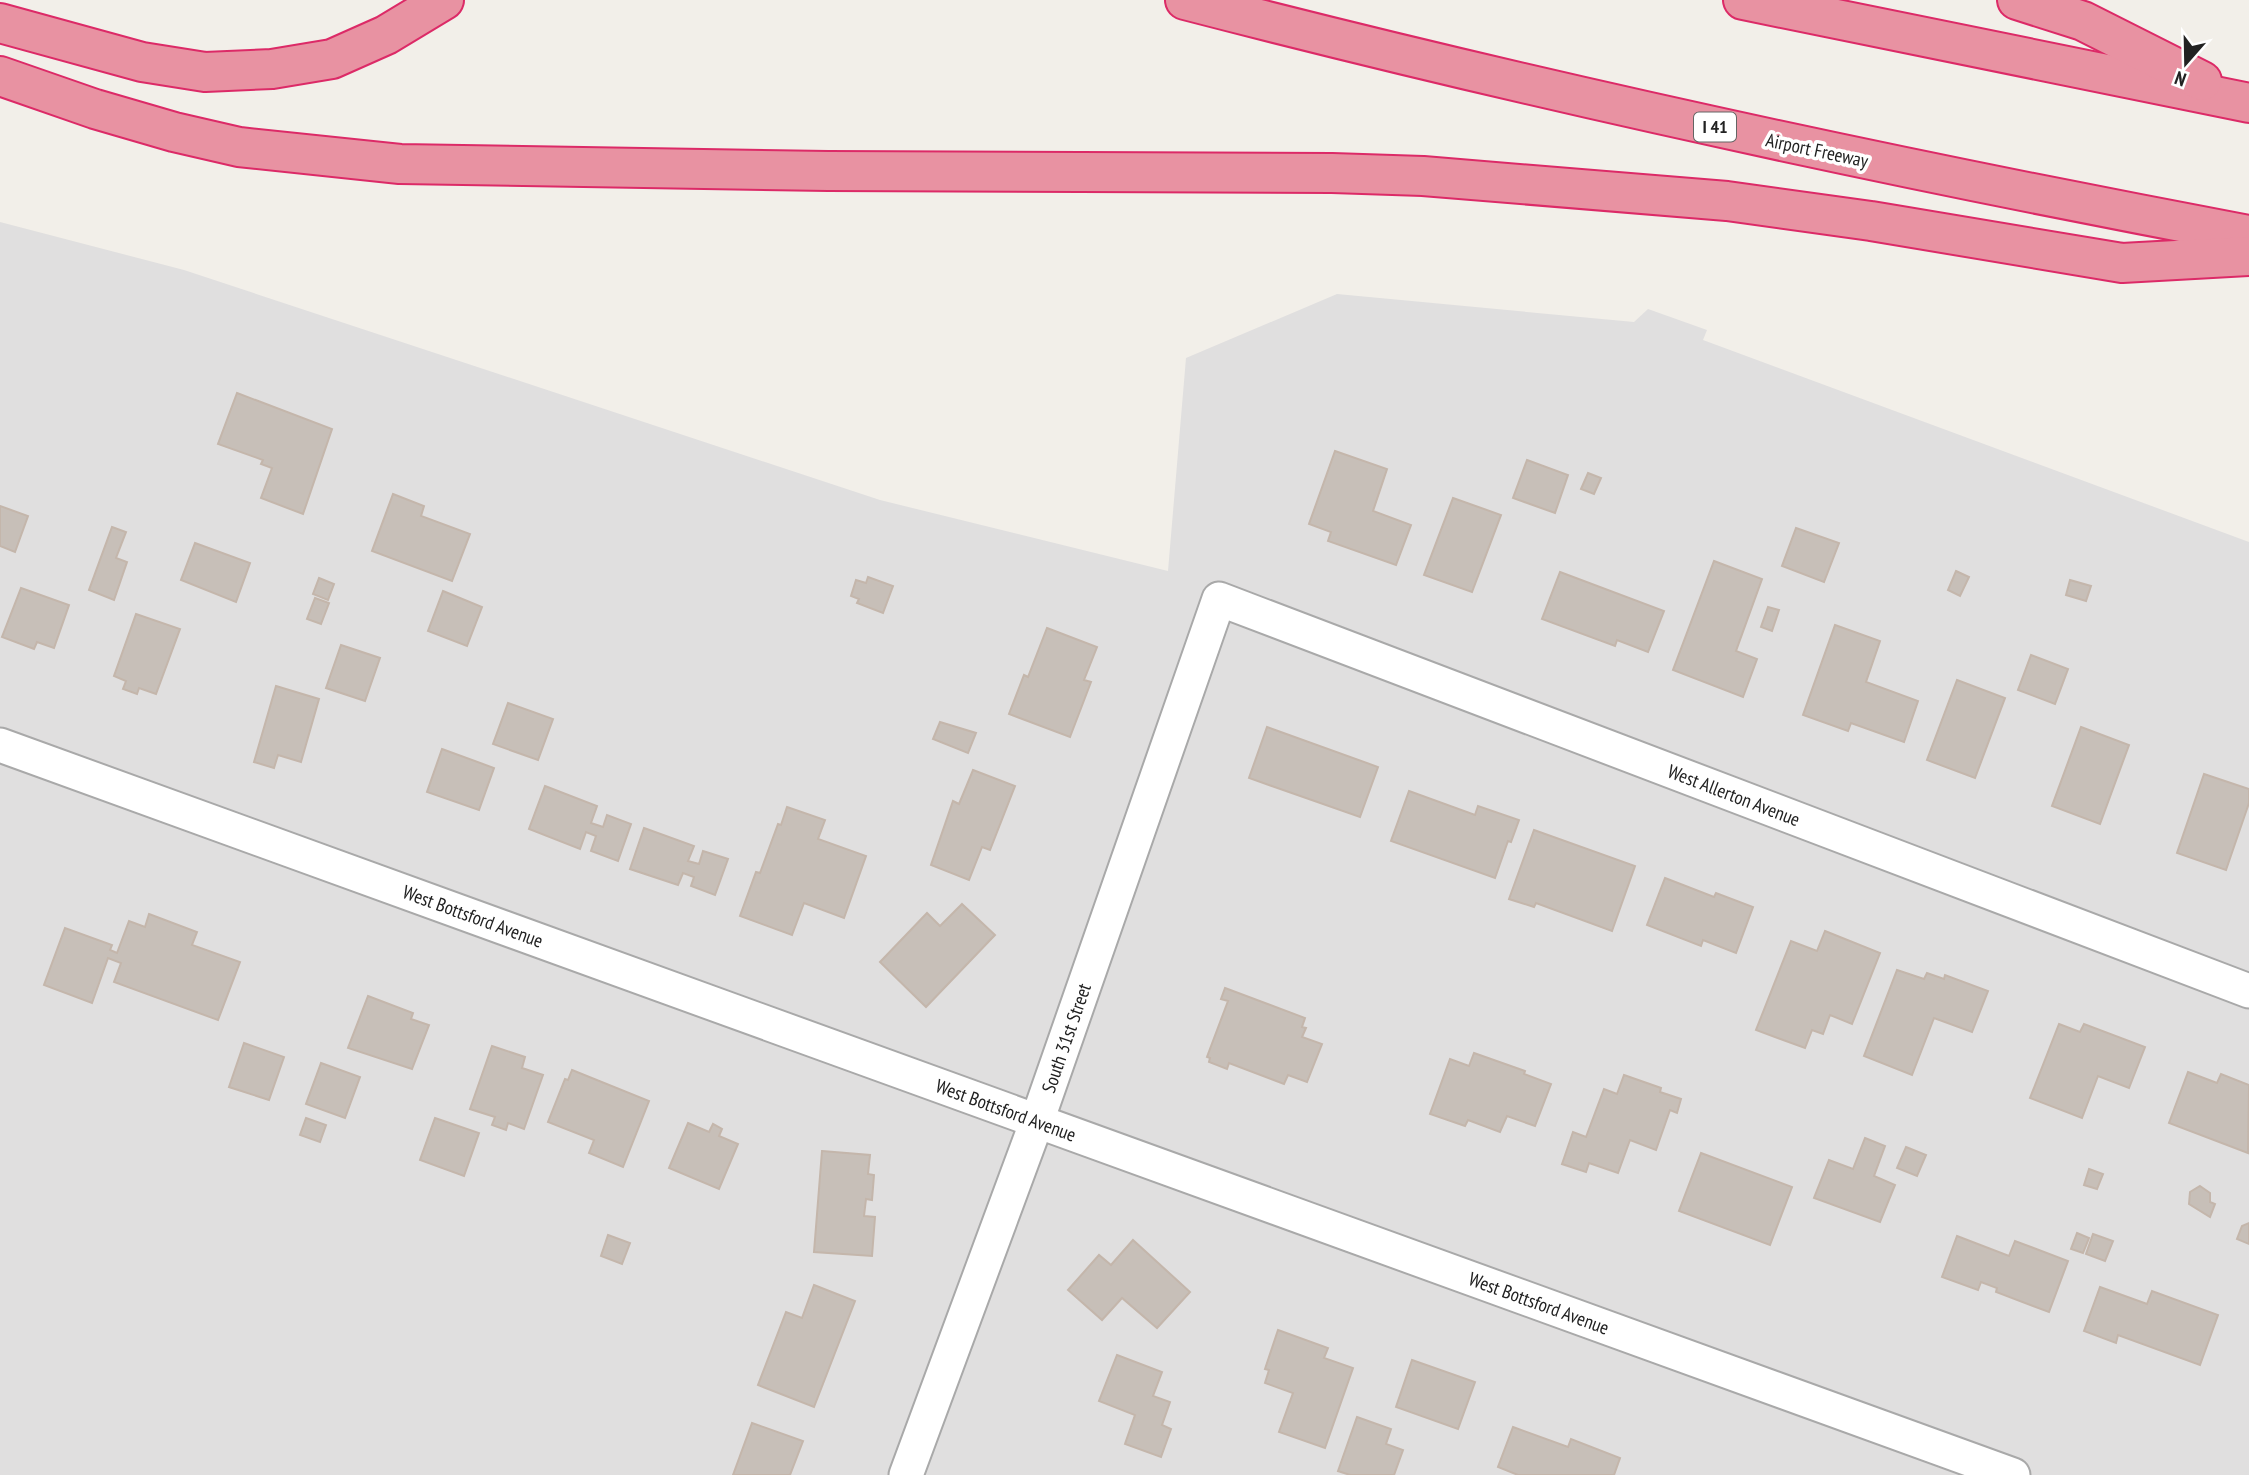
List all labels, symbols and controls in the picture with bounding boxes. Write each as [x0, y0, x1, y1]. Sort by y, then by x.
north arrow [2151, 28, 2221, 98]
text: N [2171, 66, 2189, 92]
road number: I 41 [1694, 112, 1736, 142]
street label: Airport Freeway [1764, 127, 1871, 173]
street label: West Allerton Avenue [1665, 759, 1804, 831]
street label: West Bottsford Avenue [400, 879, 547, 953]
street label: South 31st Street [1036, 979, 1096, 1096]
street label: West Bottsford Avenue [933, 1073, 1080, 1147]
street label: West Bottsford Avenue [1466, 1266, 1613, 1340]

